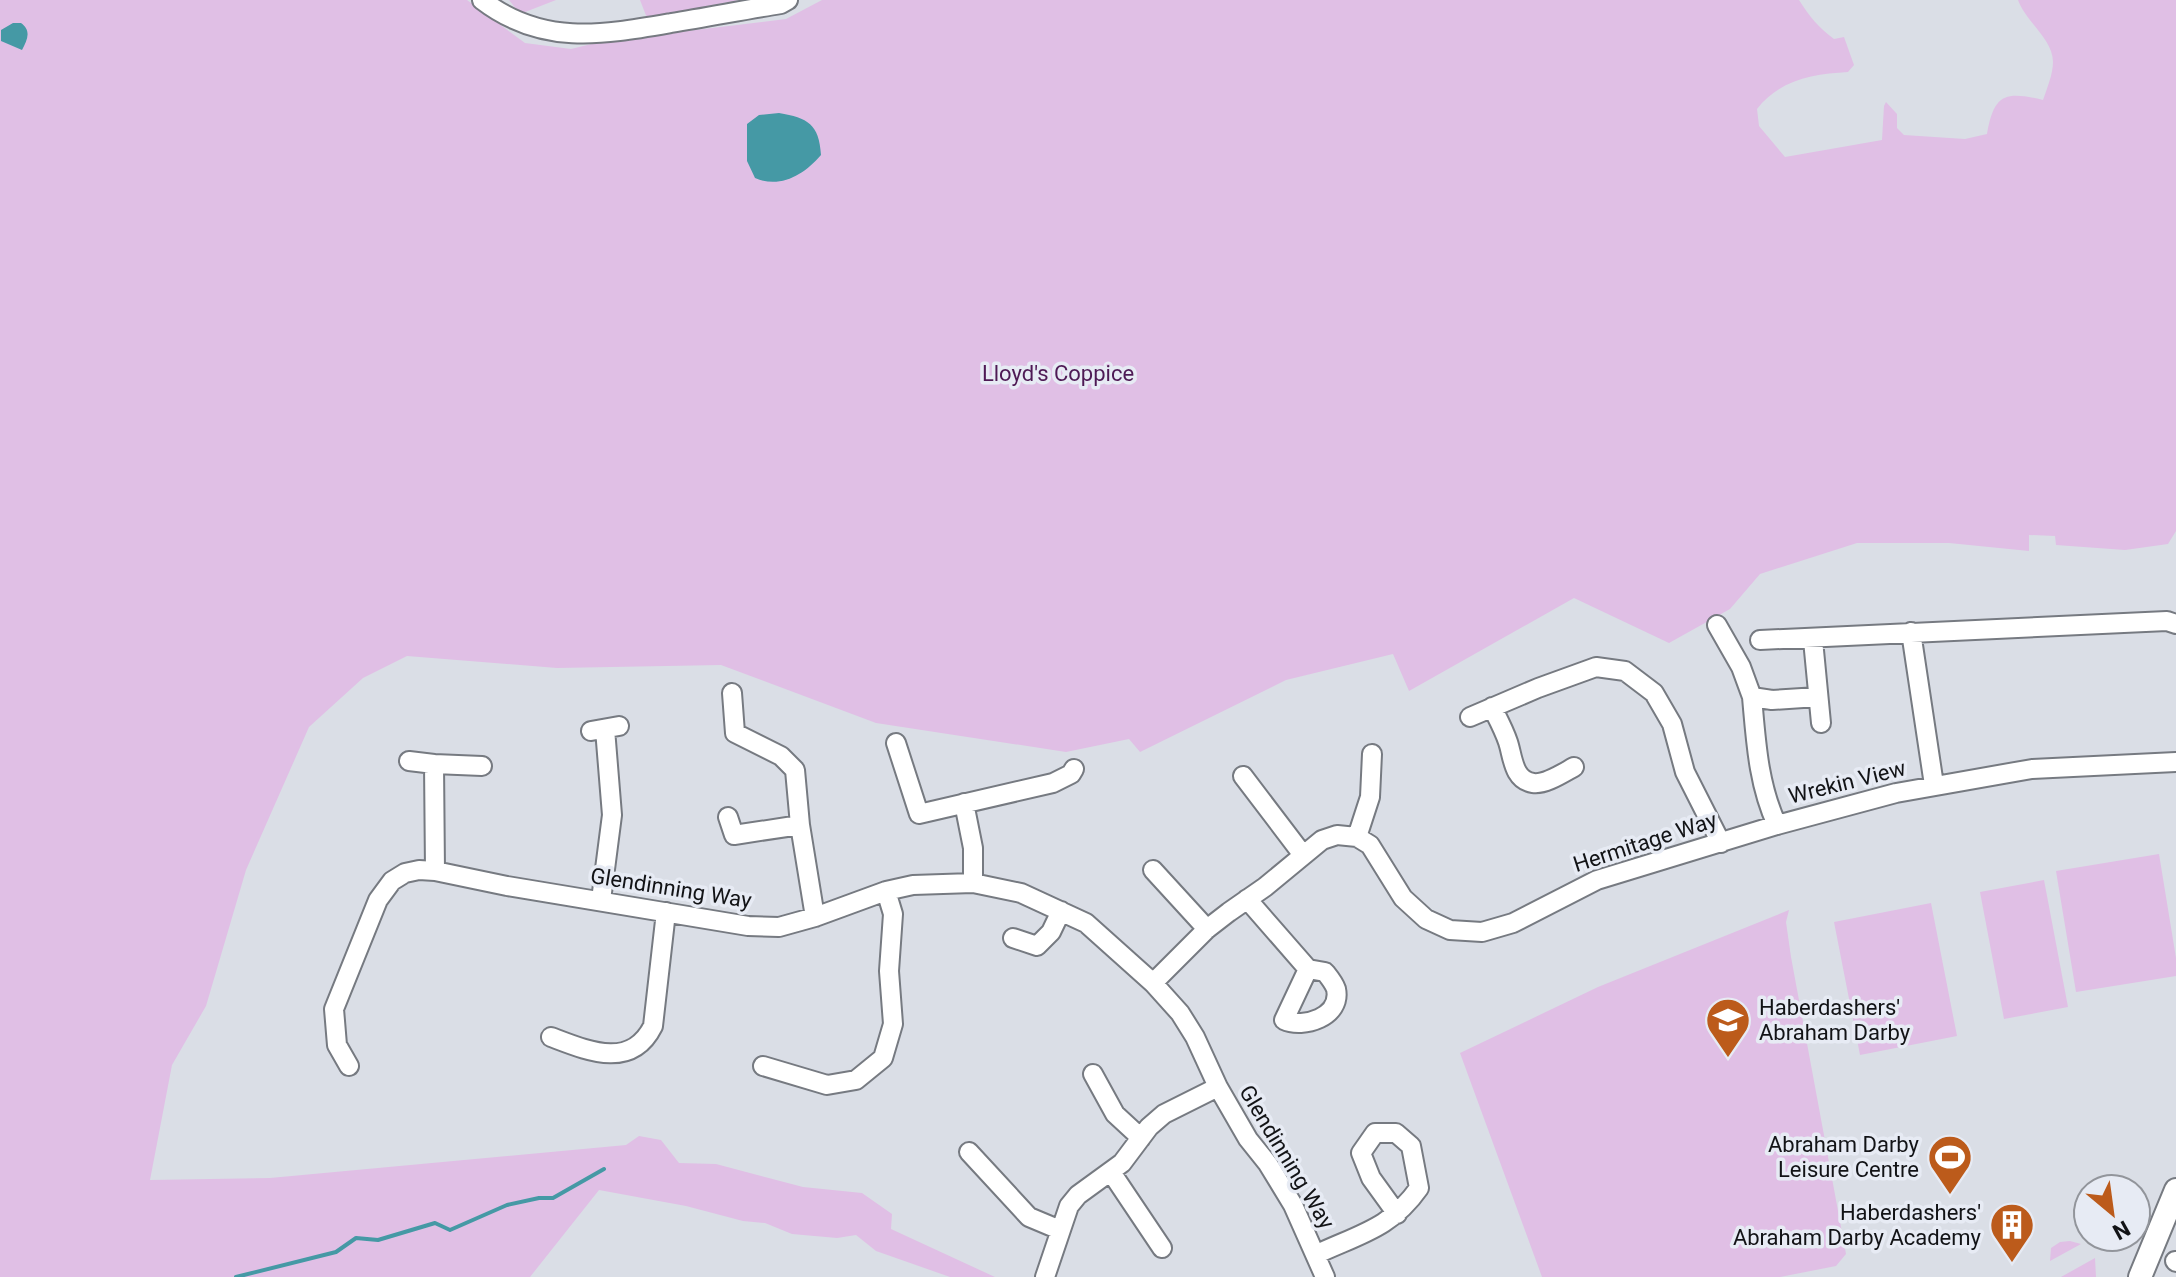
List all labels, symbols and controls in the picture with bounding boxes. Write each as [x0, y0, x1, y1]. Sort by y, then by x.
park label: Lloyd's Coppice [982, 361, 1134, 386]
street label: Wrekin View [1786, 755, 1909, 809]
street label: Hermitage Way [1570, 807, 1721, 877]
street label: Glendinning Way [589, 863, 754, 913]
place label: Haberdashers' Abraham Darby [1759, 995, 1911, 1045]
school or university icon: Haberdashers' Abraham Darby [1704, 996, 1752, 1059]
street label: Glendinning Way [1234, 1081, 1340, 1234]
place label: Abraham Darby Leisure Centre [1768, 1132, 1920, 1182]
sports icon: Abraham Darby Leisure Centre [1926, 1133, 1974, 1196]
north arrow [2072, 1173, 2152, 1253]
place label: Haberdashers' Abraham Darby Academy [1733, 1200, 1982, 1250]
building icon: Haberdashers' Abraham Darby Academy [1988, 1201, 2036, 1264]
text: N [2109, 1215, 2134, 1245]

